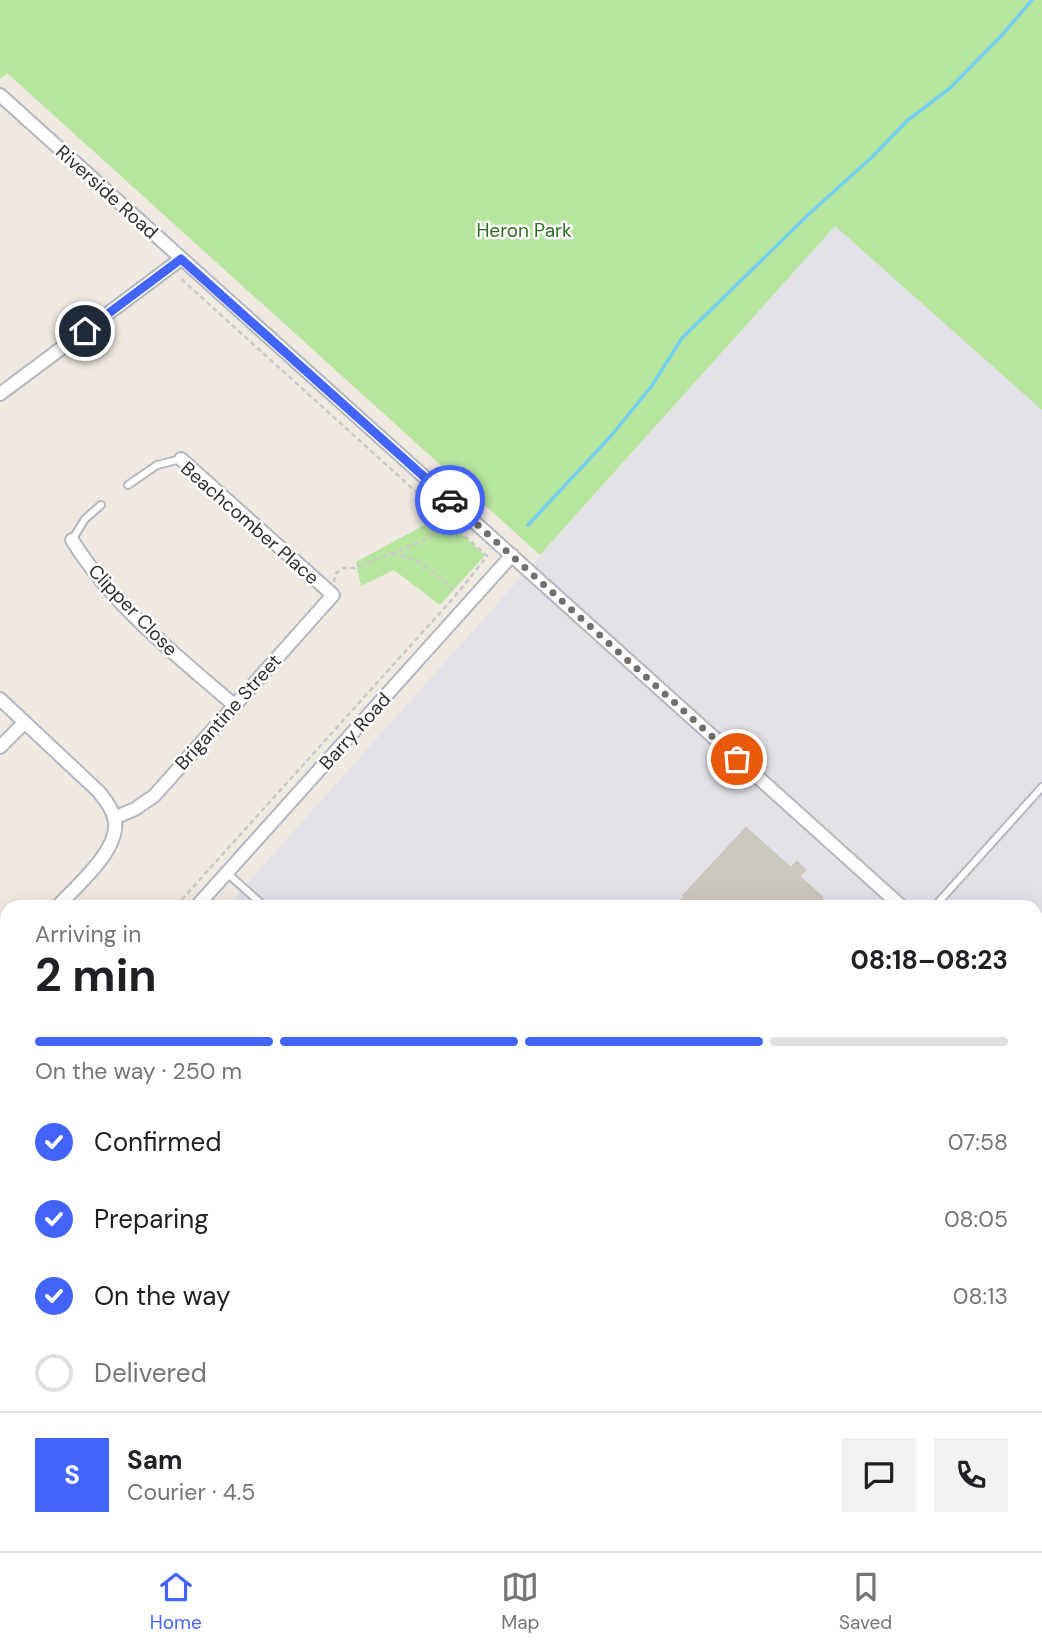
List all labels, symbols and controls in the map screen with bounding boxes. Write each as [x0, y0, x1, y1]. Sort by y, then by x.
street label: Riverside Road [51, 139, 163, 245]
park label: Heron Park [476, 218, 572, 243]
pin [55, 301, 115, 361]
icon: home [66, 312, 104, 350]
street label: Beachcomber Place [176, 456, 324, 590]
courier [415, 465, 485, 535]
icon: car [431, 481, 469, 519]
street label: Clipper Close [83, 559, 183, 661]
street label: Brigantine Street [169, 649, 287, 775]
street label: Barry Road [314, 687, 396, 775]
pin [707, 729, 767, 789]
icon: bag [718, 740, 756, 778]
text: Arriving in [35, 919, 141, 949]
text: 08:18–08:23 [851, 943, 1008, 977]
text: 2 min [35, 945, 157, 1005]
text: On the way · 250 m [35, 1056, 242, 1086]
icon: check [35, 1123, 73, 1161]
text: Confirmed [94, 1125, 221, 1159]
text: 07:58 [948, 1127, 1008, 1157]
icon: check [35, 1200, 73, 1238]
text: Preparing [94, 1202, 209, 1236]
text: 08:05 [944, 1204, 1008, 1234]
icon: check [35, 1277, 73, 1315]
text: On the way [94, 1279, 230, 1313]
text: 08:13 [953, 1281, 1008, 1311]
text: Delivered [94, 1356, 207, 1390]
button: chat [842, 1438, 916, 1512]
button: phone [934, 1438, 1008, 1512]
text: Sam [127, 1443, 182, 1477]
text: S [64, 1458, 80, 1492]
text: Courier · 4.5 [127, 1477, 255, 1507]
tab: Home [150, 1568, 202, 1635]
tab: Map [501, 1568, 539, 1635]
tab: Saved [839, 1568, 892, 1635]

